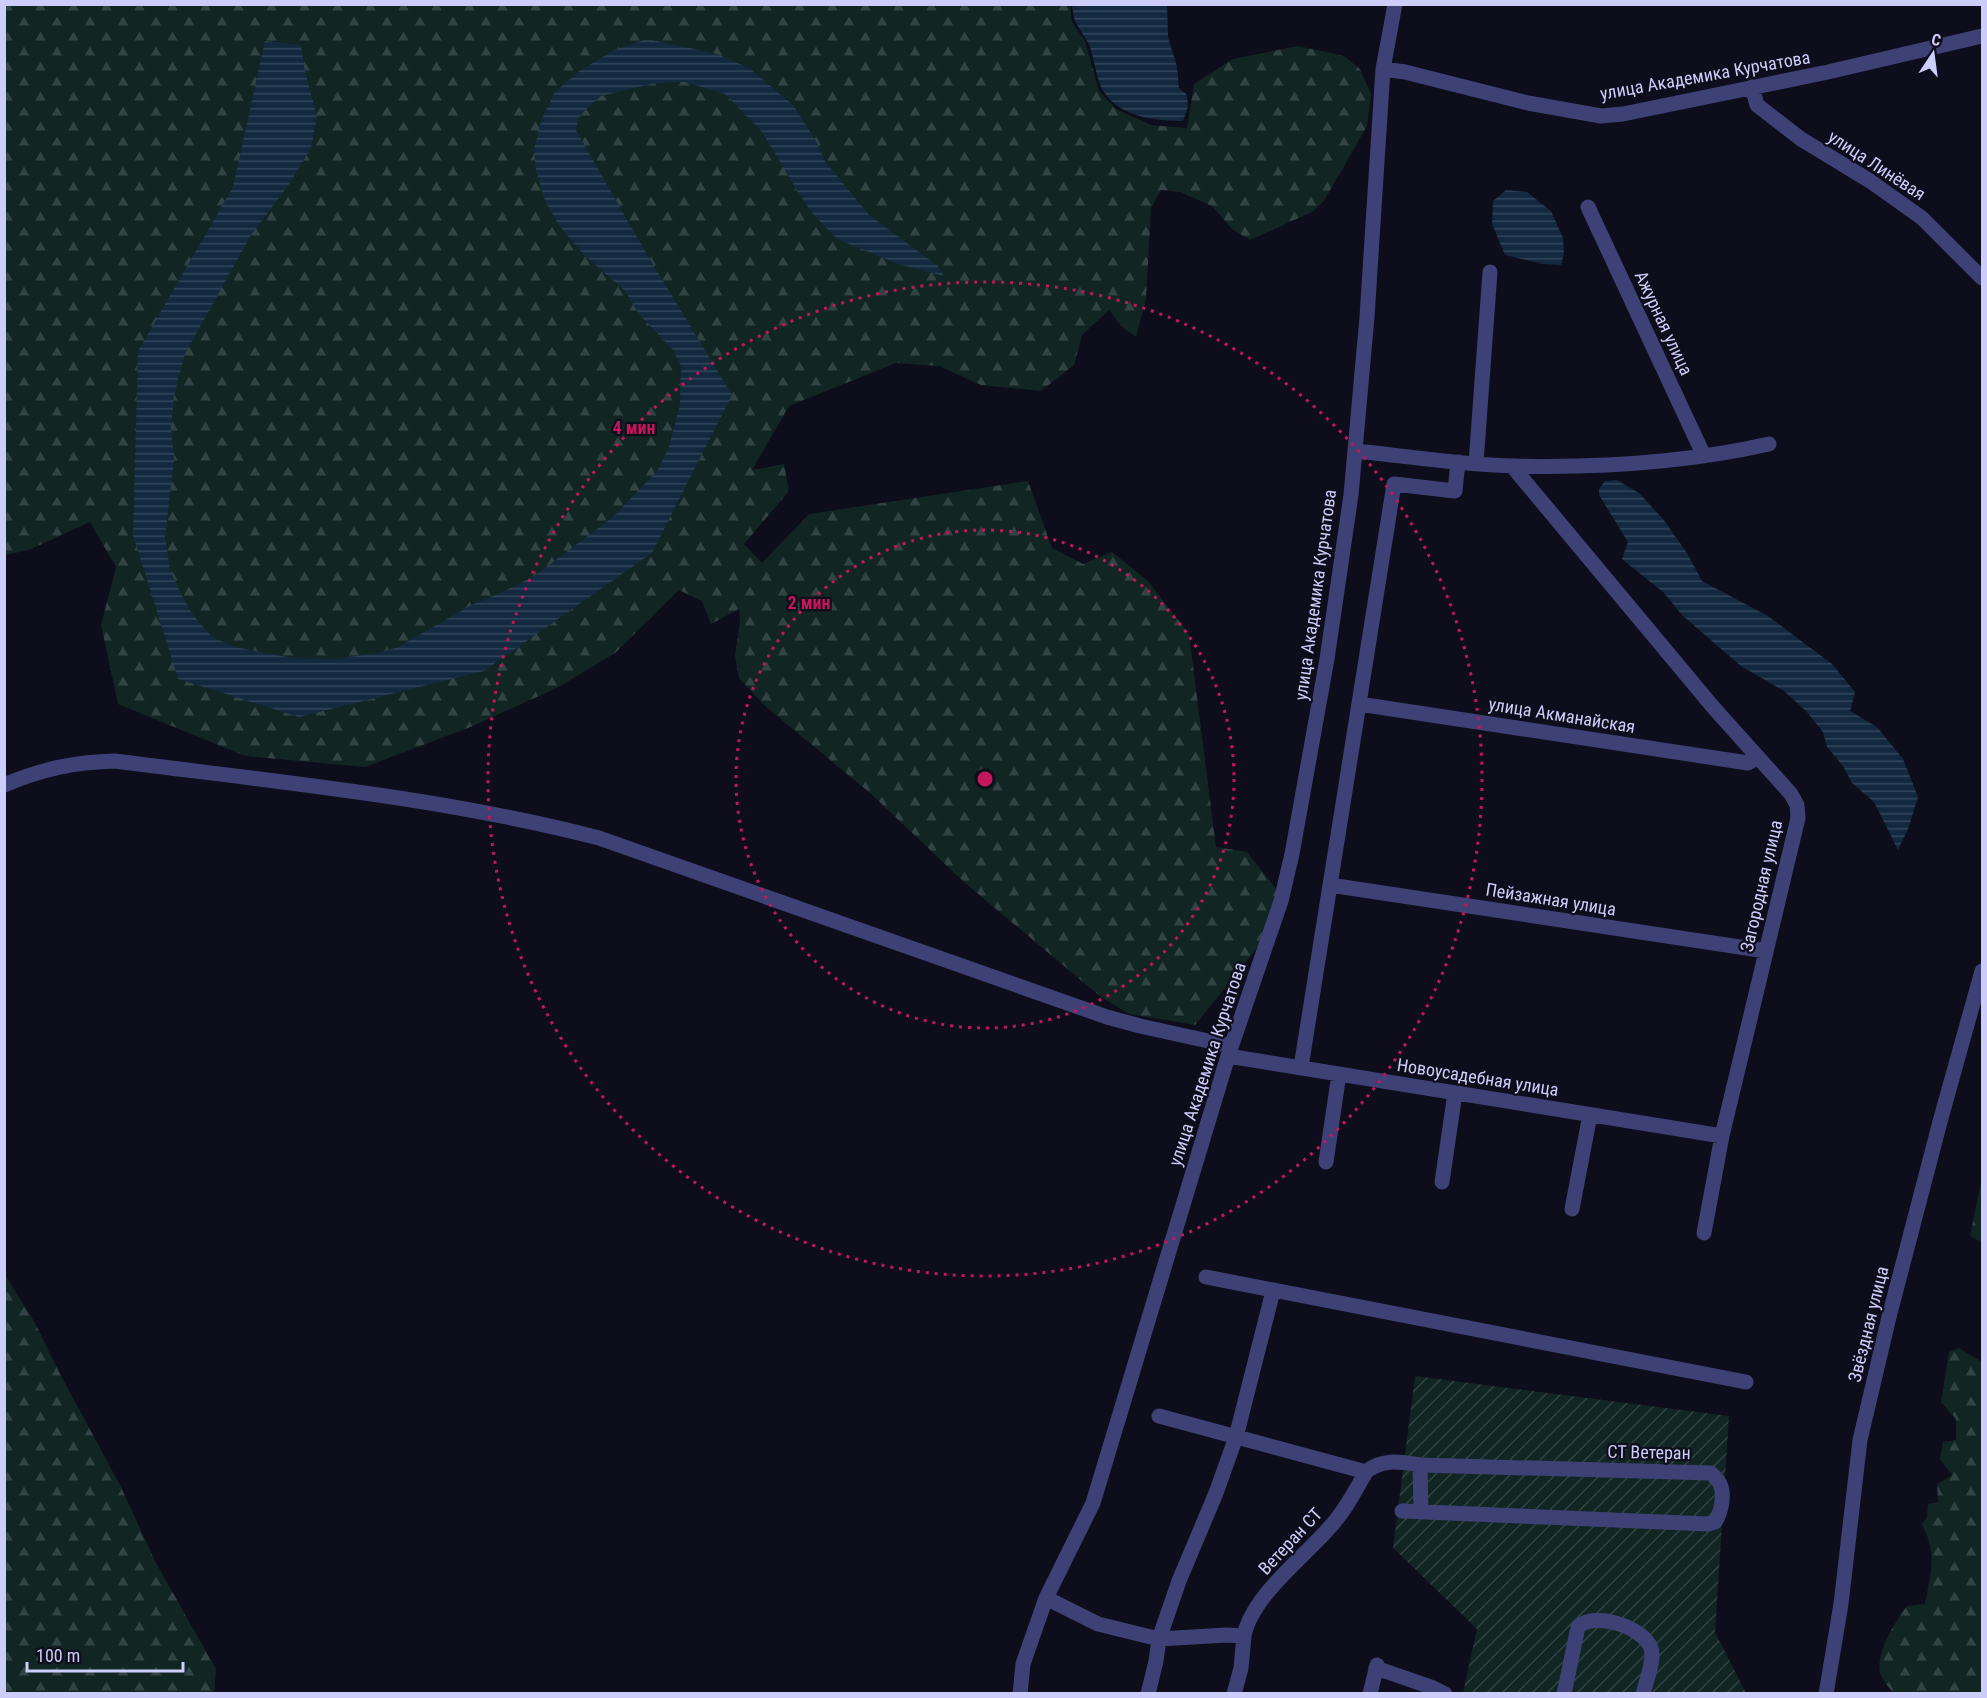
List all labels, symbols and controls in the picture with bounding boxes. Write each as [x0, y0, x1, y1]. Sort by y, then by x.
north arrow [1903, 24, 1963, 84]
text: С [1930, 30, 1943, 50]
street label: улица Академика Курчатова [1598, 46, 1812, 104]
street label: улица Линёвая [1824, 126, 1930, 204]
street label: Ажурная улица [1631, 267, 1697, 379]
text: 4 мин [612, 417, 656, 438]
street label: улица Академика Курчатова [1290, 488, 1340, 702]
text: 2 мин [787, 592, 831, 613]
street label: улица Акманайская [1487, 693, 1637, 737]
centre of rings [975, 769, 995, 789]
street label: Загородная улица [1736, 818, 1786, 954]
street label: Пейзажная улица [1484, 878, 1618, 920]
street label: улица Академика Курчатова [1164, 960, 1250, 1168]
street label: Новоусадебная улица [1396, 1054, 1560, 1100]
street label: Звёздная улица [1843, 1264, 1893, 1384]
street label: СТ Ветеран [1607, 1441, 1691, 1463]
street label: Ветеран СТ [1254, 1503, 1326, 1579]
scale bar [27, 1635, 183, 1673]
text: 100 m [36, 1645, 80, 1666]

